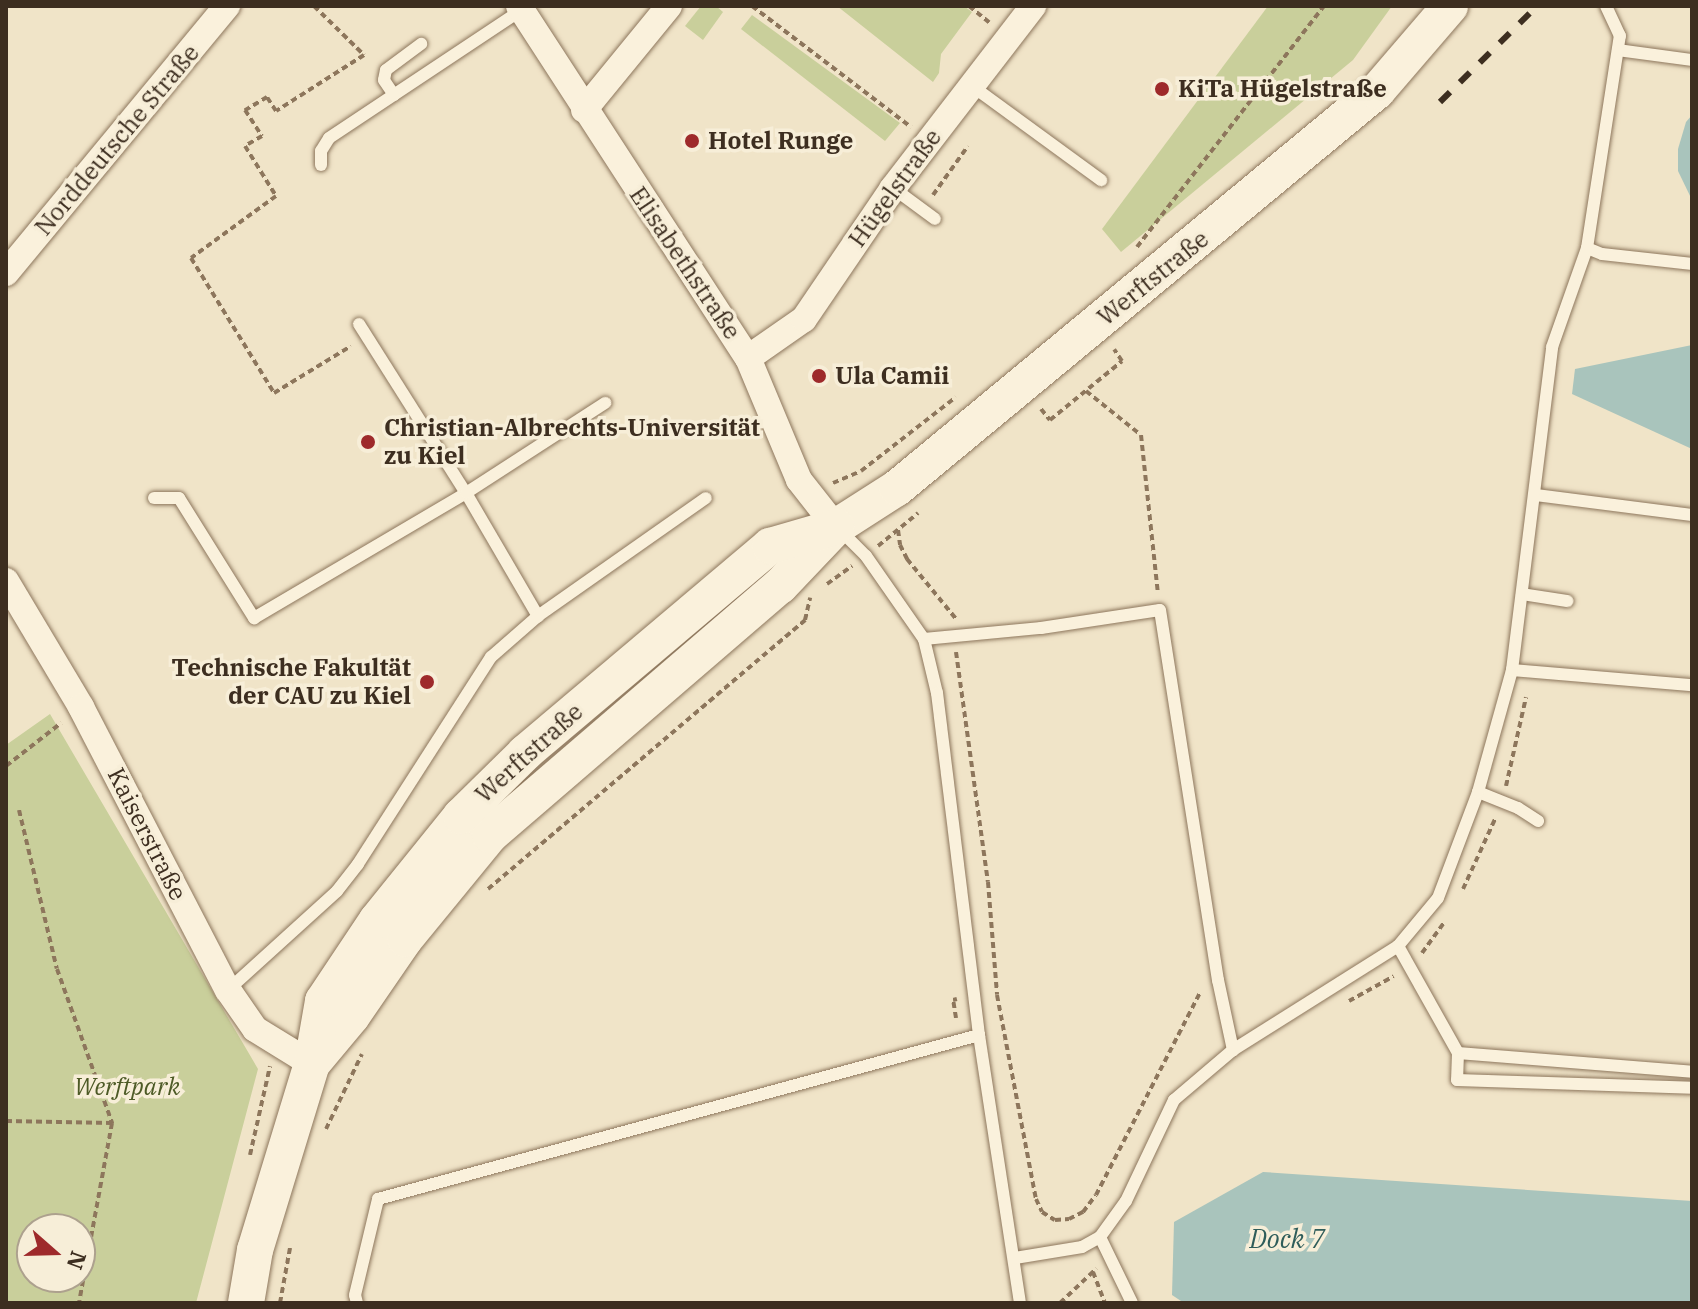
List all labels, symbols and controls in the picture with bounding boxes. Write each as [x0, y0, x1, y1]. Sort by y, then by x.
street label: Norddeutsche Straße [29, 39, 205, 241]
place label: KiTa Hügelstraße [1178, 75, 1387, 103]
marker: KiTa Hügelstraße [1153, 80, 1171, 98]
street label: Hügelstraße [843, 123, 947, 253]
place label: Hotel Runge [708, 127, 853, 155]
marker: Hotel Runge [683, 132, 701, 150]
street label: Elisabethstraße [623, 181, 747, 345]
street label: Werftstraße [1092, 224, 1214, 332]
place label: Ula Camii [835, 362, 949, 390]
marker: Ula Camii [810, 367, 828, 385]
place label: Christian-Albrechts-Universität zu Kiel [384, 414, 760, 470]
marker: Christian-Albrechts-Universität zu Kiel [359, 433, 377, 451]
place label: Technische Fakultät der CAU zu Kiel [172, 654, 411, 710]
marker: Technische Fakultät der CAU zu Kiel [418, 673, 436, 691]
street label: Werftstraße [469, 697, 589, 809]
street label: Kaiserstraße [101, 763, 193, 905]
park label: Werftpark [74, 1073, 180, 1101]
north arrow [16, 1213, 96, 1293]
water label: Dock 7 [1250, 1223, 1324, 1255]
text: N [61, 1248, 94, 1274]

